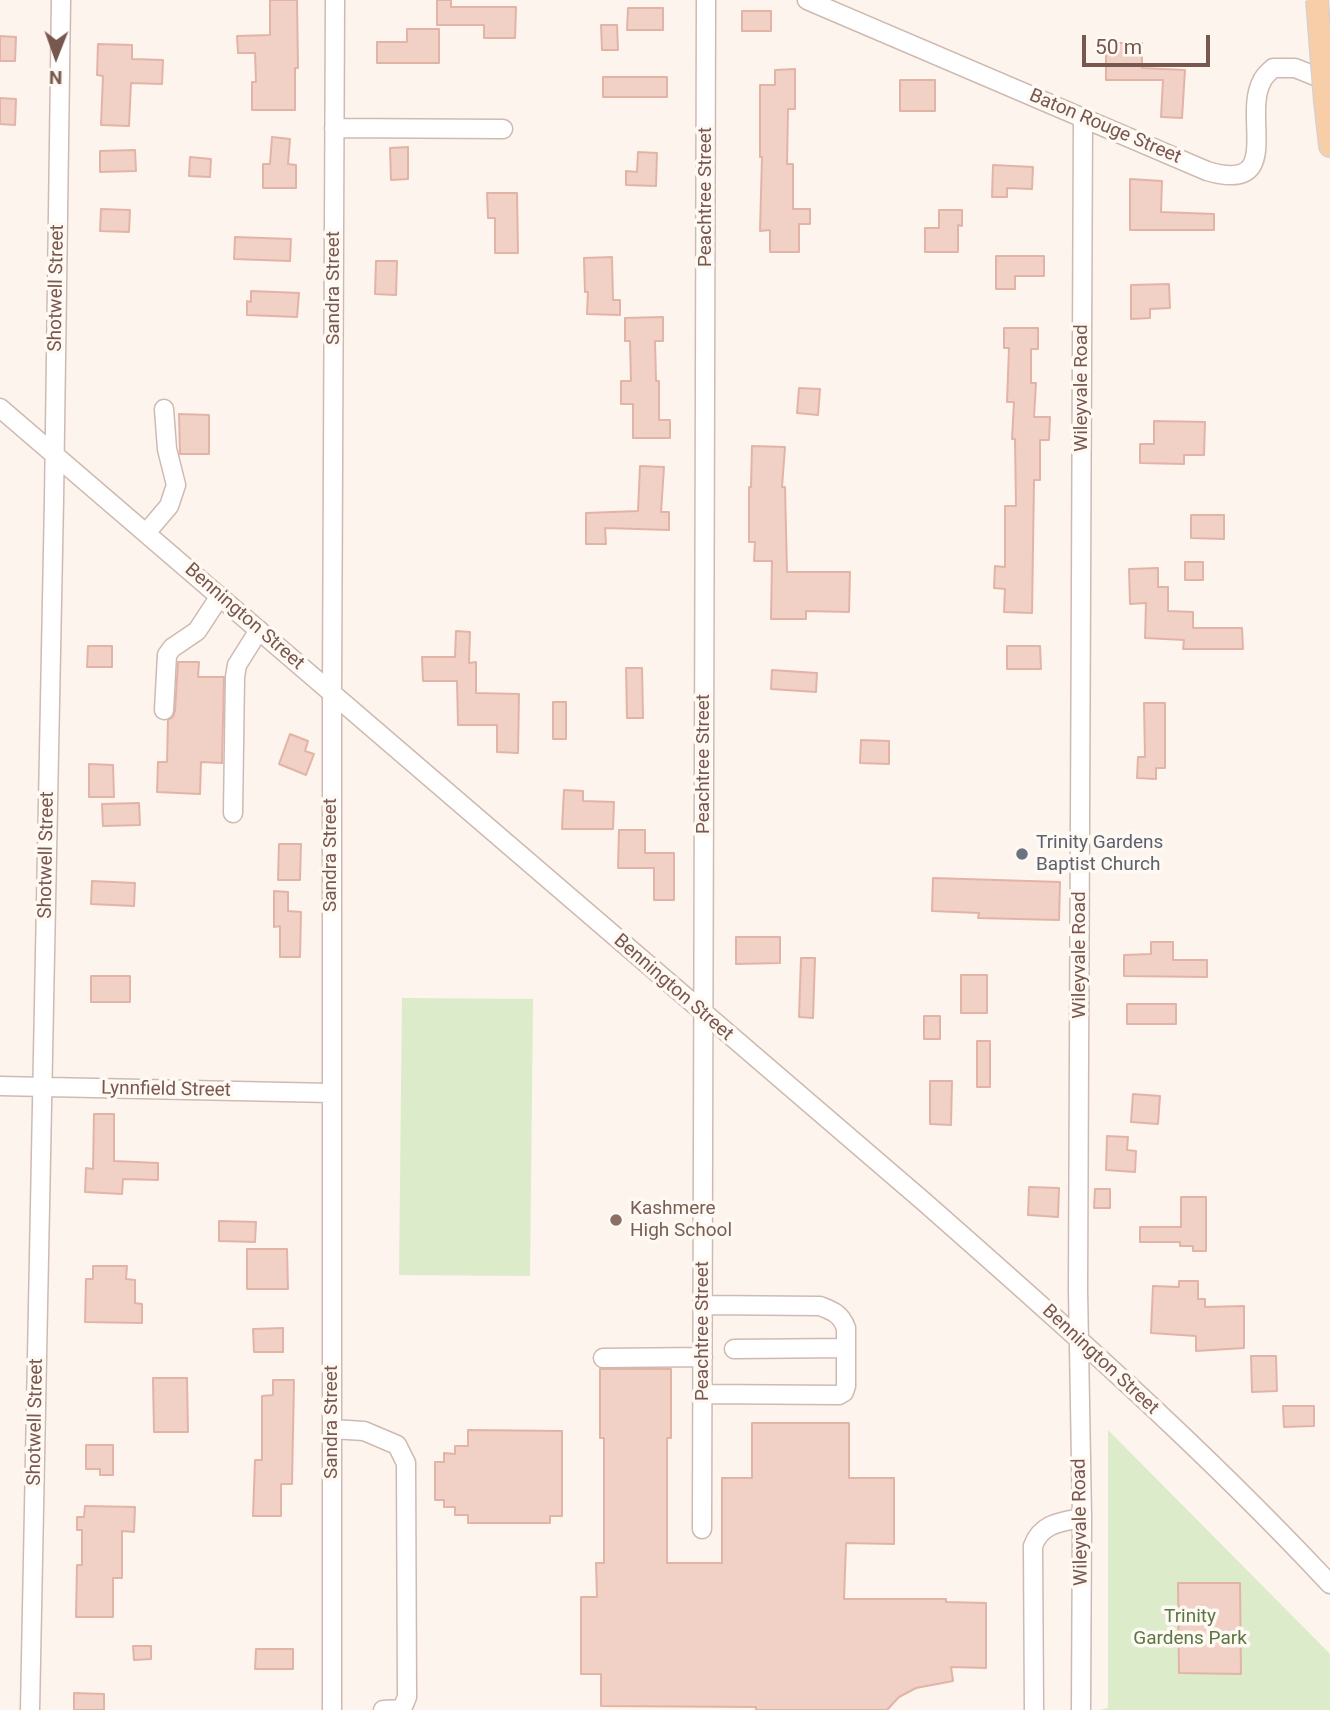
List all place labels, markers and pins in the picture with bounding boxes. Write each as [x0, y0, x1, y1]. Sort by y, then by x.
place label: Trinity Gardens Baptist Church [1036, 832, 1163, 876]
marker: Trinity Gardens Baptist Church [1014, 846, 1030, 862]
place label: Kashmere High School [630, 1198, 732, 1242]
marker: Kashmere High School [608, 1212, 624, 1228]

